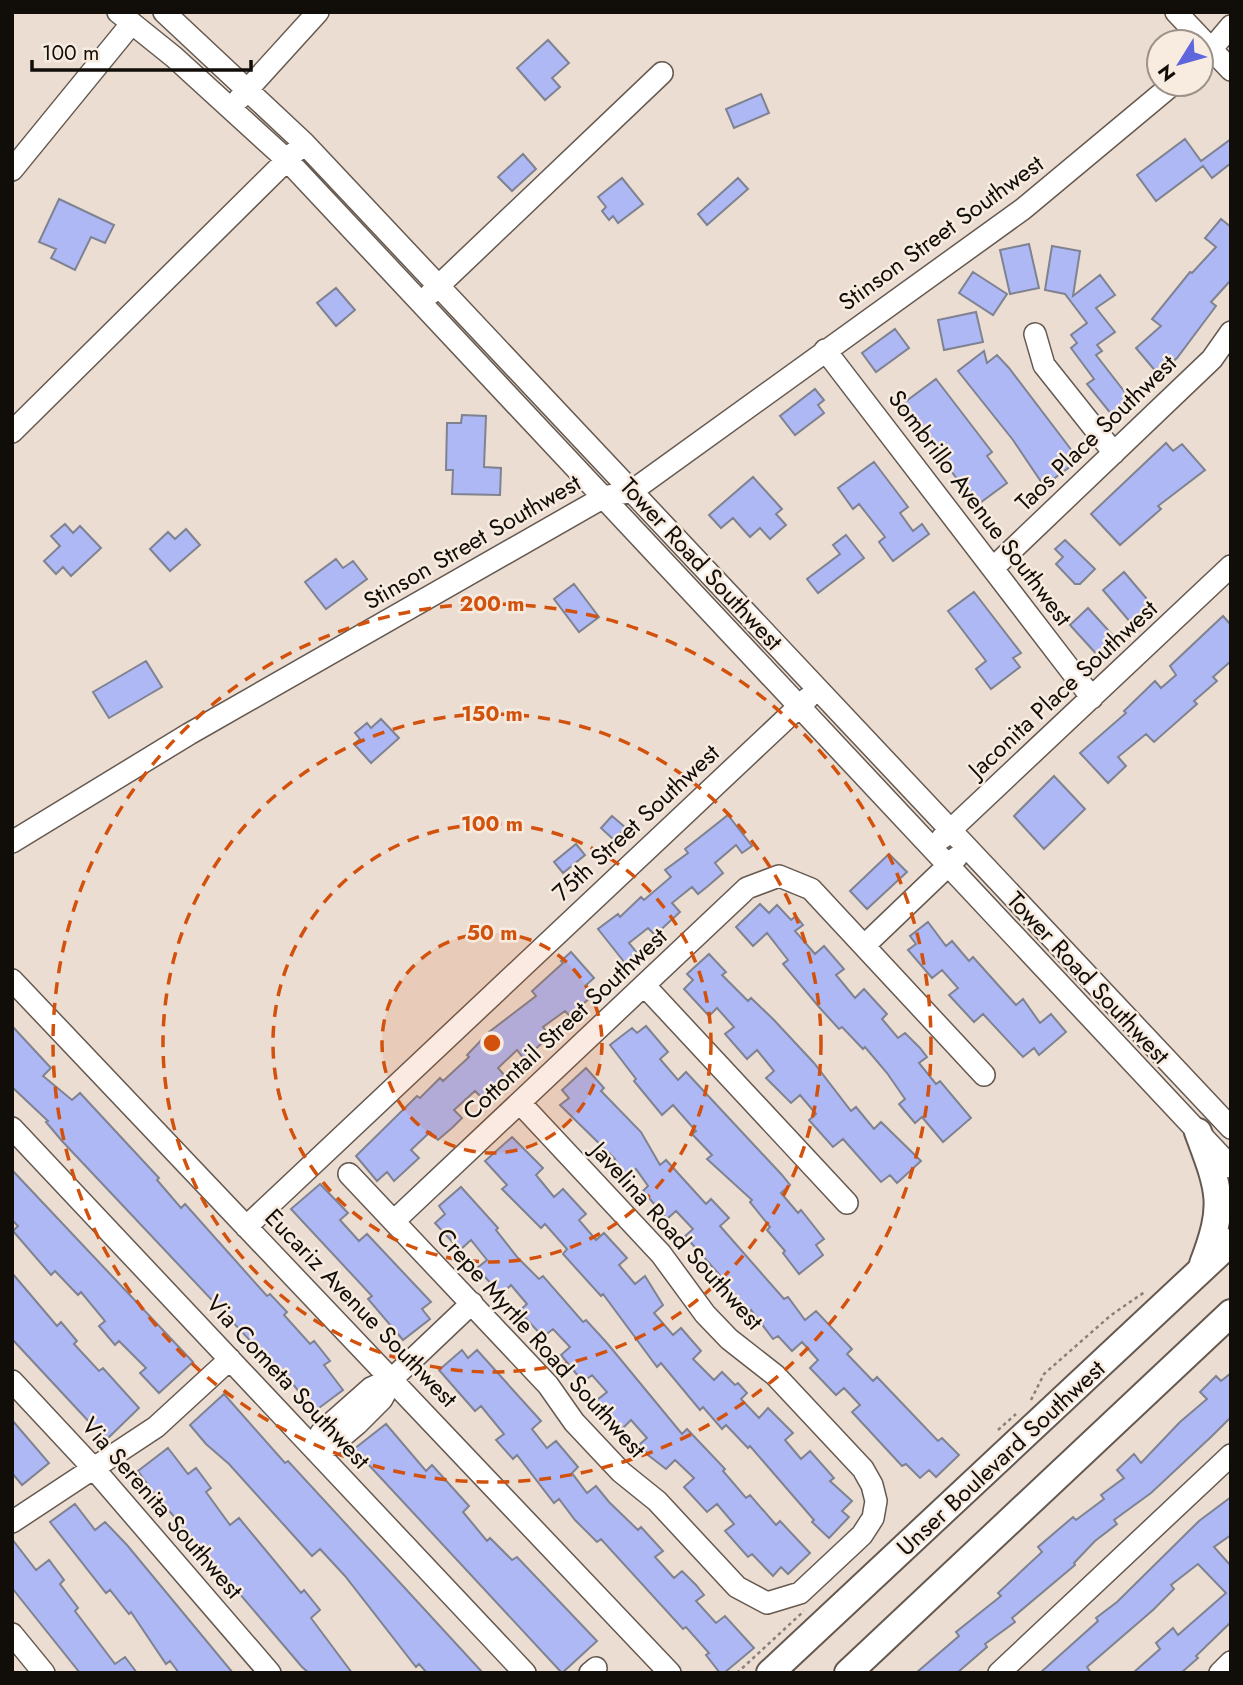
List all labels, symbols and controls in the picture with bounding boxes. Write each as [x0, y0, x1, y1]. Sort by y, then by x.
scale bar [32, 28, 250, 72]
north arrow [1145, 28, 1215, 98]
text: 100 m [42, 38, 99, 68]
text: N [1151, 59, 1182, 87]
street label: Stinson Street Southwest [831, 146, 1051, 319]
street label: Taos Place Southwest [1007, 346, 1184, 519]
street label: Sombrillo Avenue Southwest [880, 382, 1081, 633]
street label: Stinson Street Southwest [357, 465, 587, 618]
street label: Tower Road Southwest [612, 469, 791, 658]
text: 200 m [459, 589, 525, 619]
street label: Jaconita Place Southwest [958, 591, 1165, 788]
text: 150 m [461, 699, 523, 729]
street label: 75th Street Southwest [544, 736, 727, 909]
text: 100 m [461, 809, 523, 839]
street label: Tower Road Southwest [999, 883, 1178, 1072]
text: 50 m [467, 918, 517, 948]
street label: Cottontail Street Southwest [455, 919, 675, 1128]
centre of rings [480, 1031, 504, 1055]
street label: Javelina Road Southwest [581, 1132, 772, 1338]
street label: Eucariz Avenue Southwest [257, 1200, 466, 1415]
street label: Crepe Myrtle Road Southwest [428, 1220, 655, 1466]
street label: Via Cometa Southwest [198, 1287, 379, 1477]
street label: Unser Boulevard Southwest [889, 1351, 1113, 1564]
street label: Via Serenita Southwest [73, 1409, 251, 1606]

